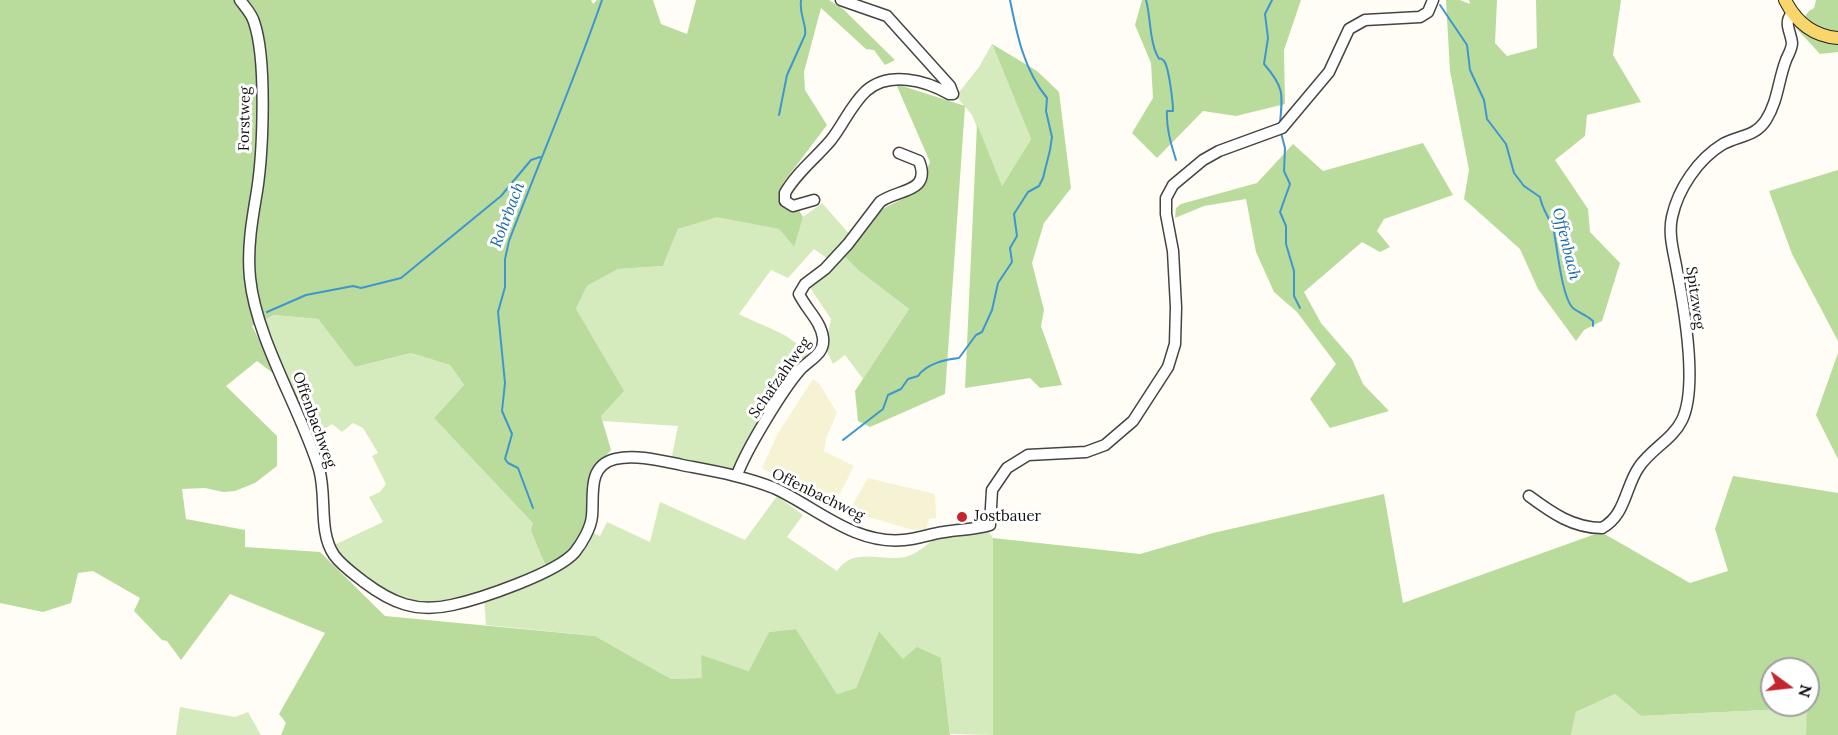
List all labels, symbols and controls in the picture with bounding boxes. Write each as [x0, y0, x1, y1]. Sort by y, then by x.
street label: Forstweg [235, 87, 255, 151]
water label: Rohrbach [487, 180, 529, 250]
water label: Offenbach [1548, 206, 1584, 282]
street label: Spitzweg [1682, 265, 1708, 331]
street label: Schafzahlweg [745, 334, 815, 422]
street label: Offenbachweg [288, 369, 340, 471]
street label: Offenbachweg [769, 465, 867, 525]
place label: Jostbauer [974, 508, 1041, 526]
marker: Jostbauer [955, 510, 969, 524]
north arrow [1760, 657, 1820, 717]
text: N [1794, 683, 1817, 700]

